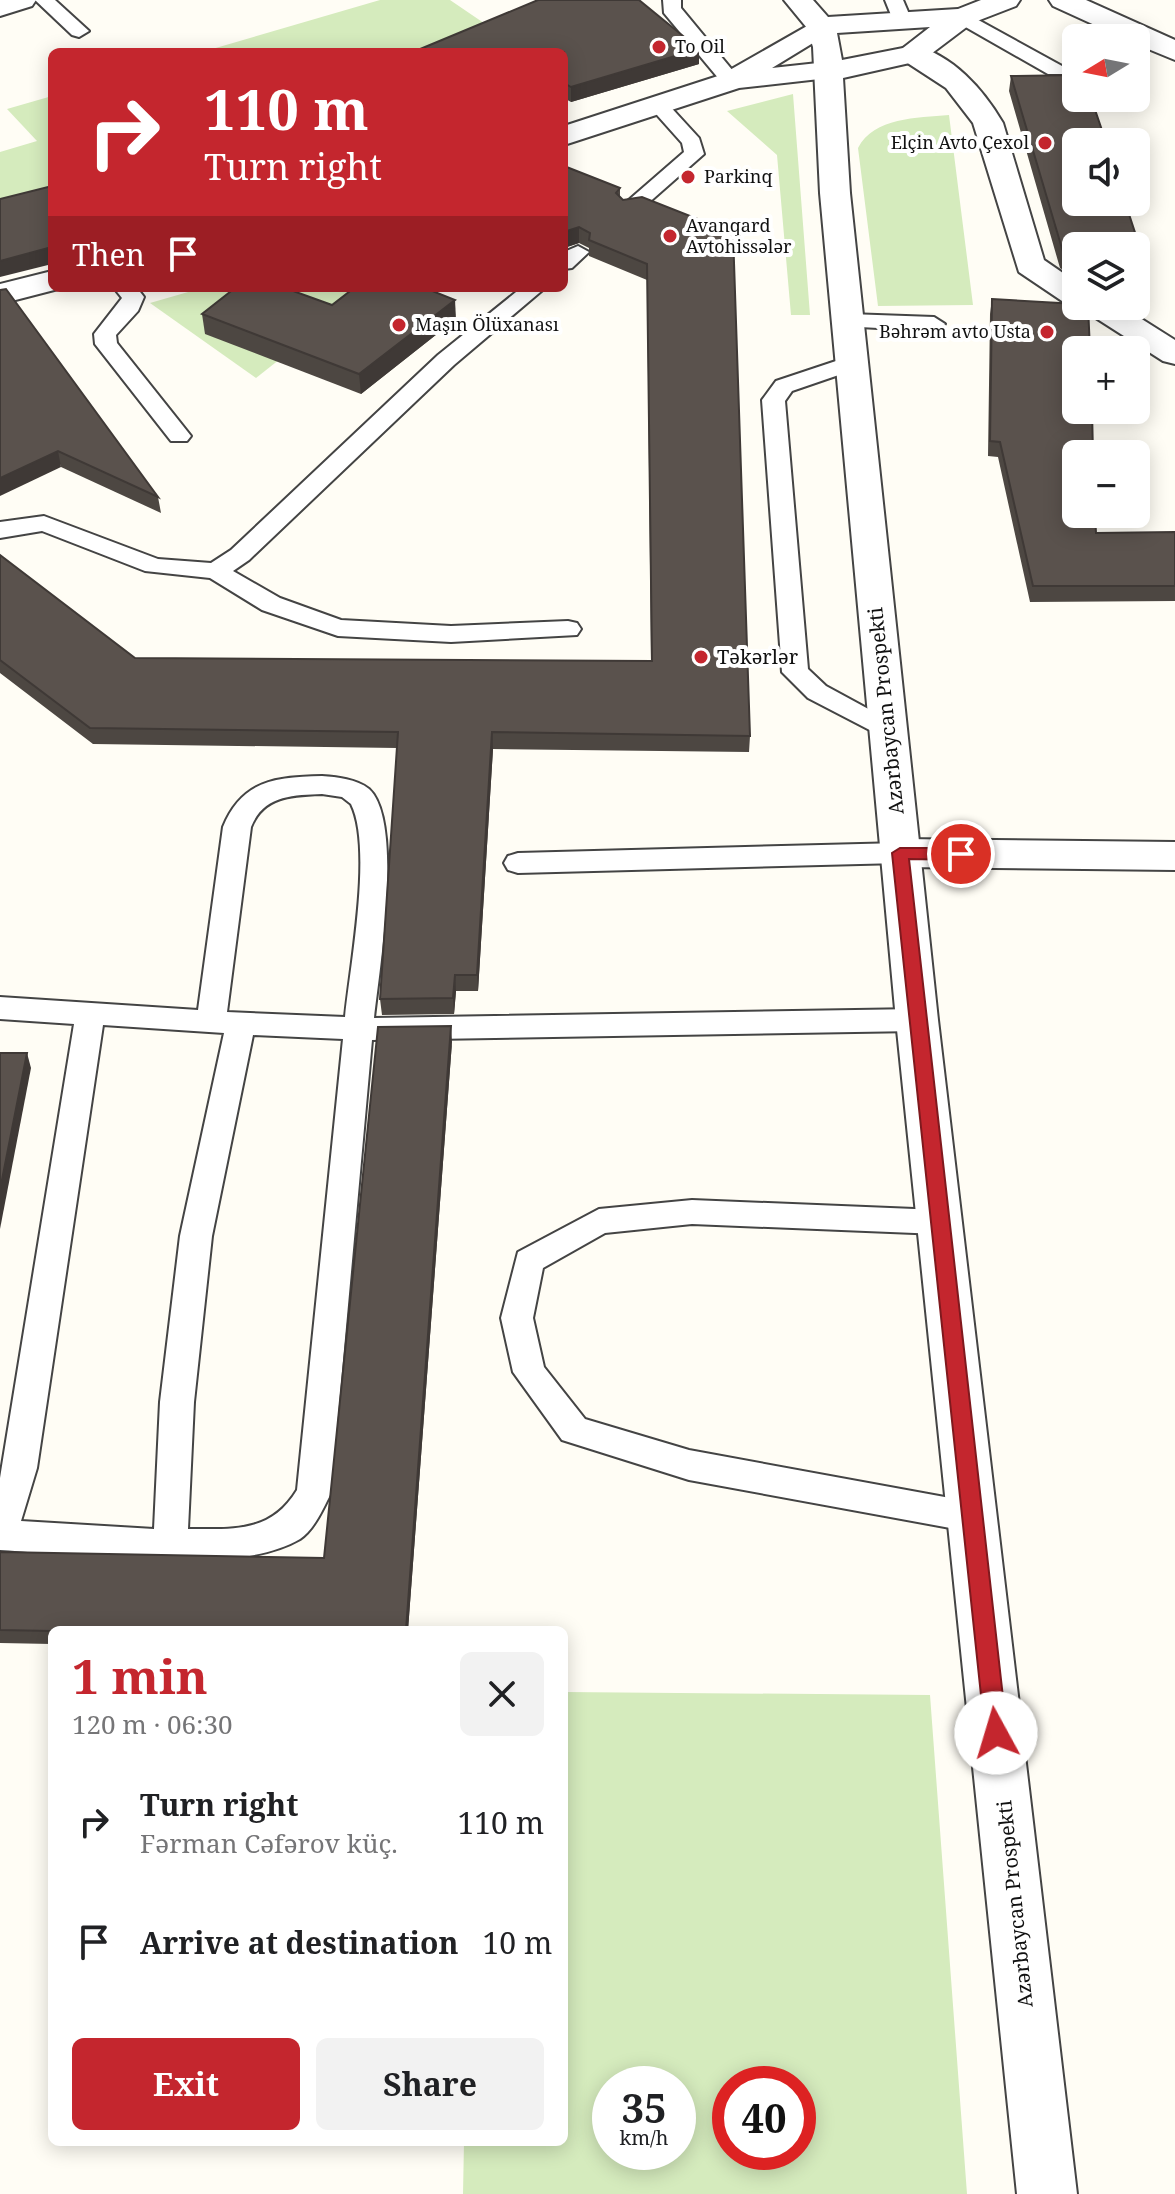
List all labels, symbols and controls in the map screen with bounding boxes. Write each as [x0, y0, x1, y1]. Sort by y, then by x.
north arrow [1062, 24, 1150, 112]
map controls [1062, 24, 1150, 528]
place label: To Oil [675, 34, 725, 58]
marker: To Oil [650, 38, 668, 56]
text: 110 m [204, 70, 369, 146]
icon: right [72, 80, 176, 184]
button: sound [1062, 128, 1150, 216]
place label: Elçin Avto Çexol [891, 130, 1029, 154]
marker: Elçin Avto Çexol [1036, 134, 1054, 152]
text: Turn right [204, 142, 382, 191]
place label: Parkinq [704, 164, 772, 188]
marker: Parkinq [679, 168, 697, 186]
place label: Avanqard Avtohissələr [686, 213, 792, 258]
marker: Avanqard Avtohissələr [661, 227, 679, 245]
icon: arrive [161, 232, 205, 276]
button: layers [1062, 232, 1150, 320]
text: Then [72, 234, 145, 275]
place label: Maşın Ölüxanası [415, 312, 559, 336]
marker: Maşın Ölüxanası [390, 316, 408, 334]
place label: Bəhrəm avto Usta [879, 319, 1031, 343]
marker: Bəhrəm avto Usta [1038, 323, 1056, 341]
button: + [1062, 336, 1150, 424]
button: − [1062, 440, 1150, 528]
street label: Azərbaycan Prospekti [861, 605, 910, 816]
place label: Təkərlər [717, 643, 799, 670]
marker: Təkərlər [692, 648, 710, 666]
pin [927, 820, 995, 888]
icon: arrive [939, 832, 983, 876]
text: 1 min [72, 1643, 208, 1708]
button: close [460, 1652, 544, 1736]
position arrow [954, 1691, 1038, 1775]
text: 120 m · 06:30 [72, 1706, 233, 1742]
text: Turn right [140, 1784, 298, 1825]
street label: Azərbaycan Prospekti [990, 1798, 1039, 2009]
icon: right [72, 1800, 116, 1844]
text: 110 m [458, 1802, 544, 1843]
text: Fərman Cəfərov küç. [140, 1825, 398, 1861]
icon: arrive [72, 1920, 116, 1964]
text: Arrive at destination [140, 1922, 459, 1963]
text: 10 m [483, 1922, 552, 1963]
button: Exit [72, 2038, 300, 2130]
button: Share [316, 2038, 544, 2130]
speed limit sign: 40 [712, 2066, 816, 2170]
text: 35 [621, 2080, 667, 2135]
text: km/h [619, 2124, 669, 2151]

